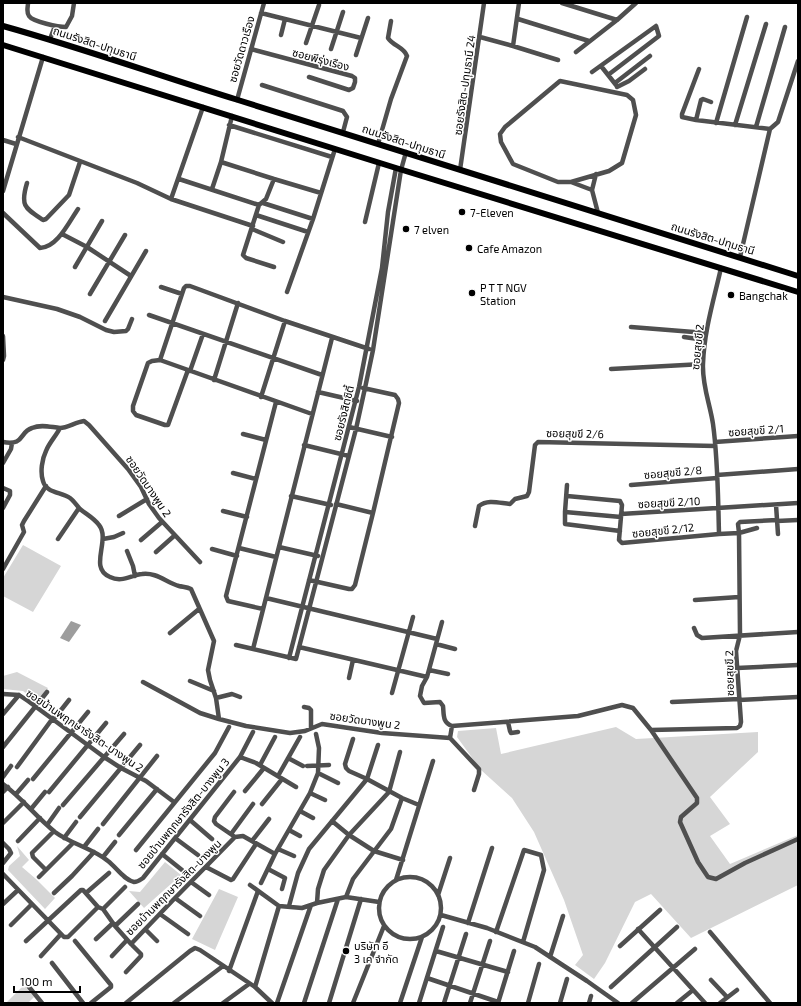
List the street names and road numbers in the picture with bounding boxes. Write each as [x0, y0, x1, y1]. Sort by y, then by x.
street label: ซอยวัดดาวเรือง [225, 14, 257, 84]
street label: ถนนรังสิต-ปทุมธานี [51, 23, 138, 64]
street label: ซอยรังสิต-ปทุมธานี 24 [451, 34, 478, 136]
street label: ซอยพีรุ่งเรือง [291, 45, 351, 74]
street label: ถนนรังสิต-ปทุมธานี [360, 121, 447, 162]
street label: ถนนรังสิต-ปทุมธานี [669, 219, 756, 258]
street label: ซอยสุขขี 2 [688, 323, 707, 371]
street label: ซอยรังสิตซิตี้ [329, 384, 356, 442]
street label: ซอยสุขขี 2/1 [728, 422, 784, 439]
street label: ซอยสุขขี 2/6 [546, 426, 604, 441]
street label: ซอยวัดบางพูน 2 [123, 453, 174, 520]
street label: ซอยสุขขี 2/8 [643, 463, 703, 482]
street label: ซอยสุขขี 2/10 [637, 494, 701, 511]
street label: ซอยสุขขี 2/12 [631, 520, 695, 541]
street label: ซอยสุขขี 2 [722, 650, 737, 696]
street label: ซอยบ้านพฤกษารังสิต-บางพูน 2 [23, 686, 146, 775]
street label: ซอยวัดบางพูน 2 [329, 709, 401, 732]
street label: ซอยบ้านพฤกษารังสิต-บางพูน 3 [134, 755, 232, 872]
street label: ซอยบ้านพฤกษารังสิต-บางพูน [122, 836, 224, 938]

